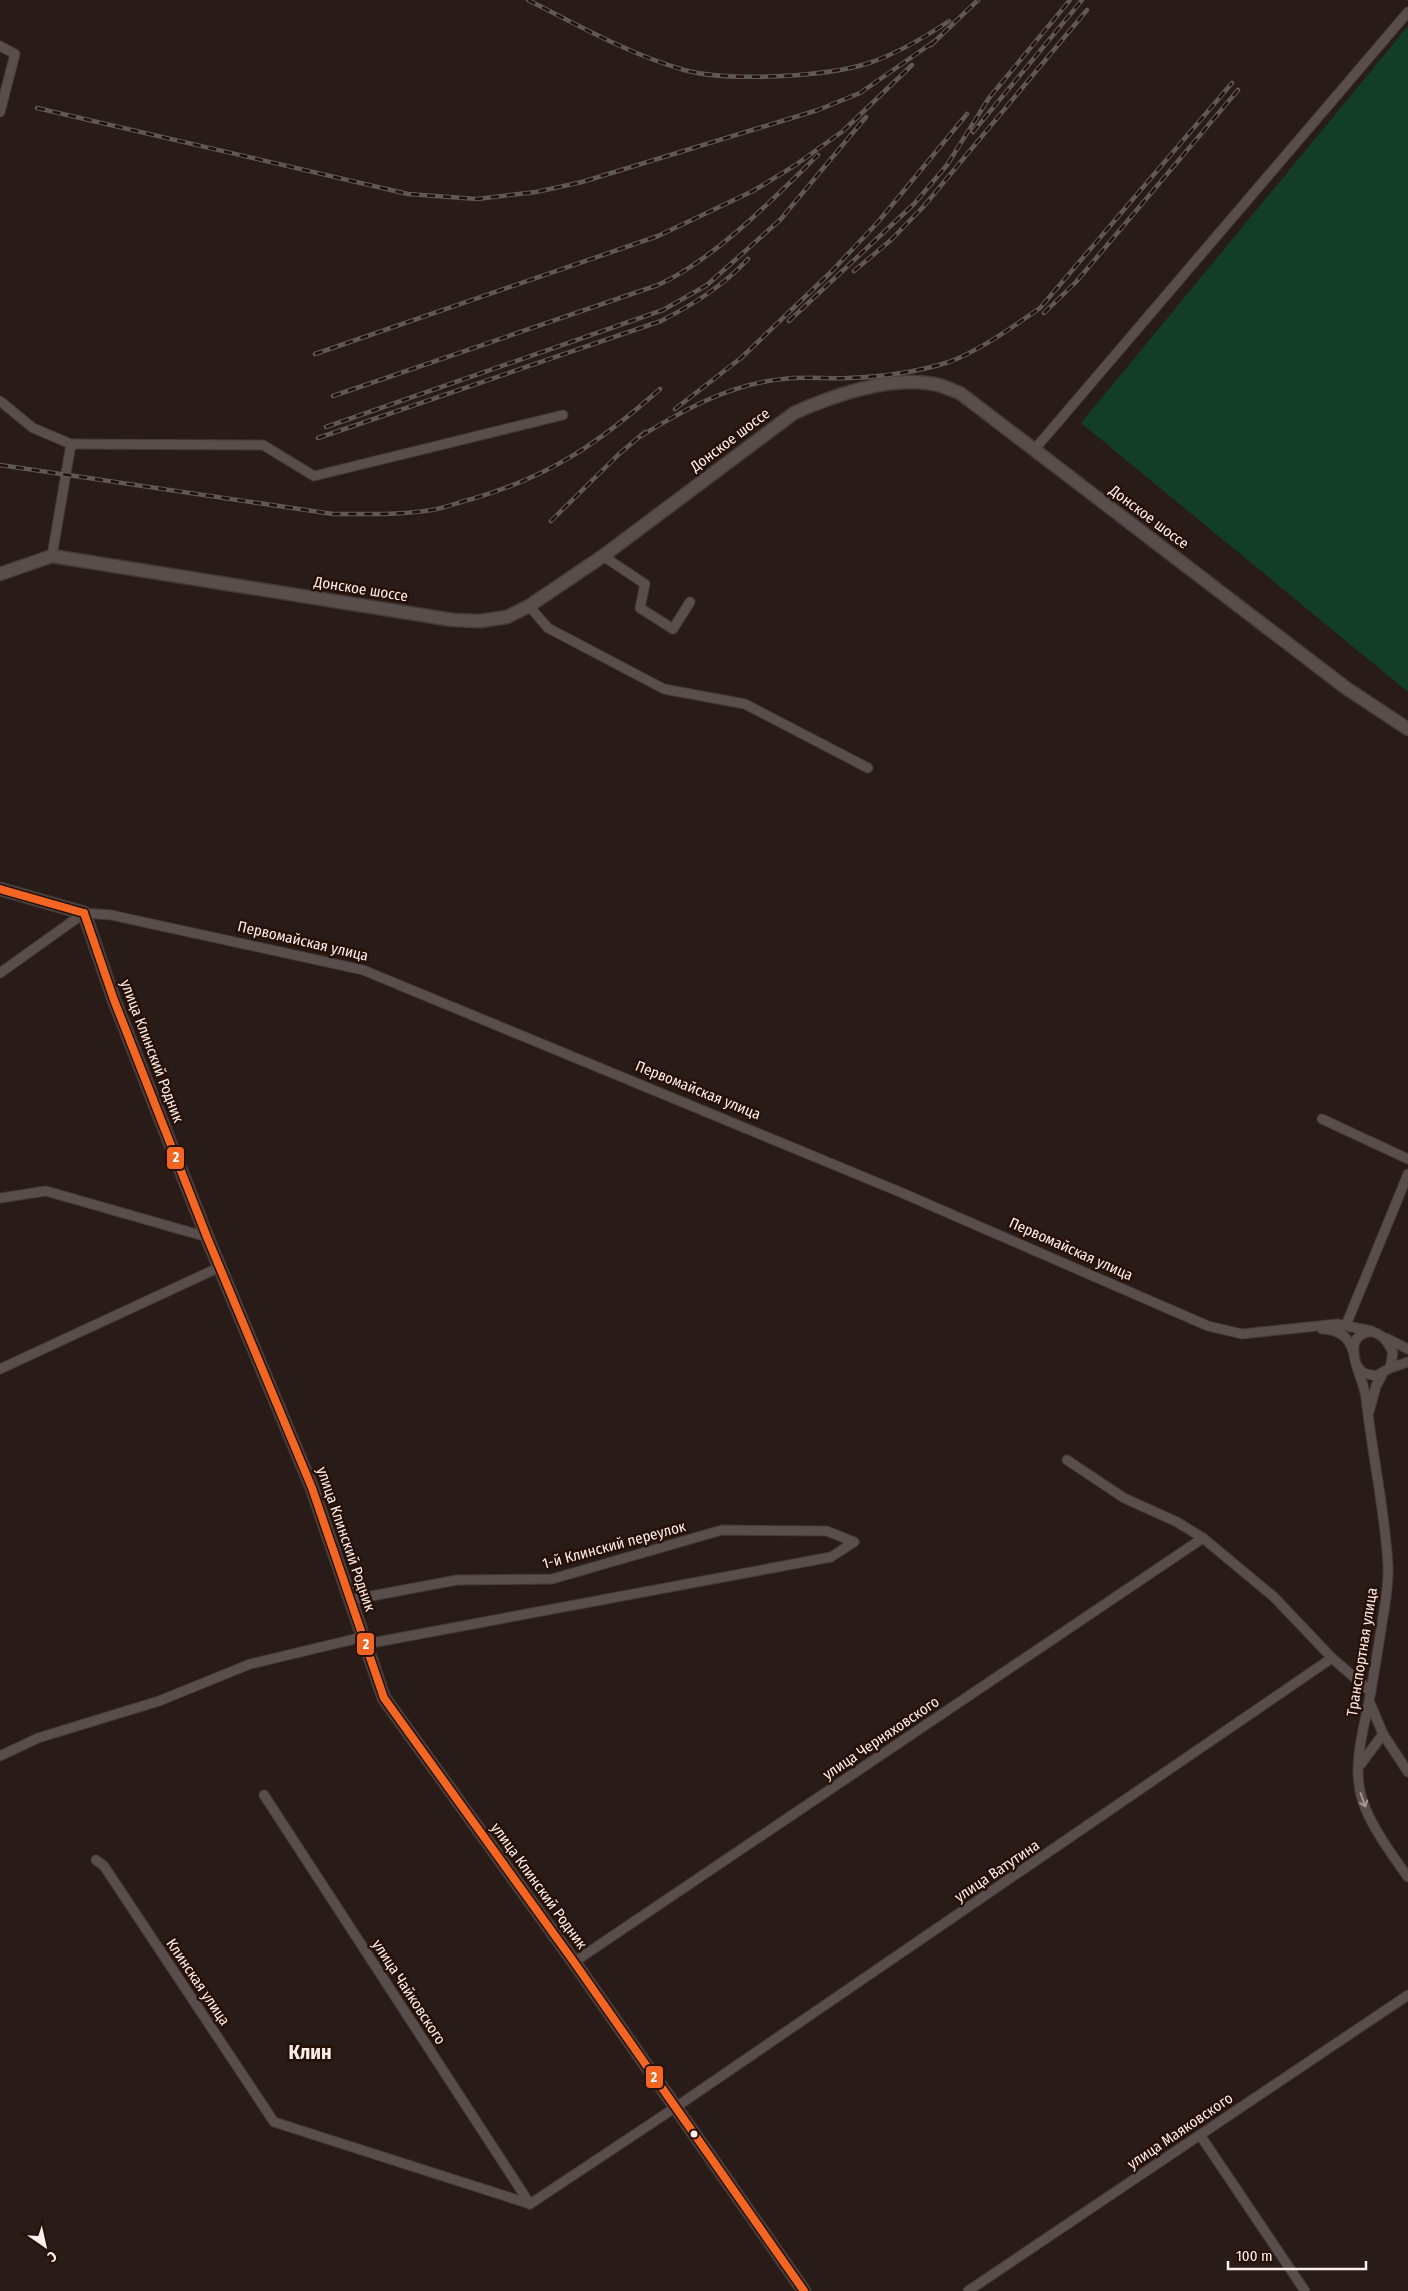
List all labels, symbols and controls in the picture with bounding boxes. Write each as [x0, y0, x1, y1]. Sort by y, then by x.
street label: Донское шоссе [686, 404, 773, 476]
street label: Донское шоссе [1105, 481, 1192, 553]
street label: Донское шоссе [312, 573, 409, 605]
street label: Первомайская улица [236, 917, 370, 965]
street label: улица Клинский Родник [116, 977, 188, 1125]
street label: Первомайская улица [633, 1057, 763, 1123]
line badge: 2 [166, 1146, 185, 1170]
text: 2 [172, 1149, 180, 1166]
street label: Первомайская улица [1006, 1214, 1136, 1284]
street label: улица Клинский Родник [313, 1464, 379, 1614]
street label: 1-й Клинский переулок [540, 1517, 688, 1573]
street label: Транспортная улица [1343, 1586, 1381, 1718]
line badge: 2 [356, 1632, 375, 1656]
text: 2 [362, 1636, 370, 1653]
street label: улица Черняховского [819, 1692, 943, 1784]
one-way arrow [1359, 1792, 1368, 1807]
street label: улица Клинский Родник [487, 1819, 591, 1953]
street label: улица Ватутина [951, 1836, 1043, 1906]
street label: Клинская улица [162, 1935, 234, 2029]
street label: улица Чайковского [368, 1936, 450, 2048]
district label: Клин [288, 2040, 332, 2064]
line badge: 2 [645, 2065, 664, 2089]
text: 2 [650, 2069, 658, 2086]
street label: улица Маяковского [1124, 2089, 1236, 2173]
unlabelled marker [689, 2129, 699, 2139]
north arrow [20, 2221, 70, 2271]
scale bar [1228, 2238, 1366, 2270]
text: С [44, 2247, 60, 2266]
text: 100 m [1236, 2247, 1273, 2265]

